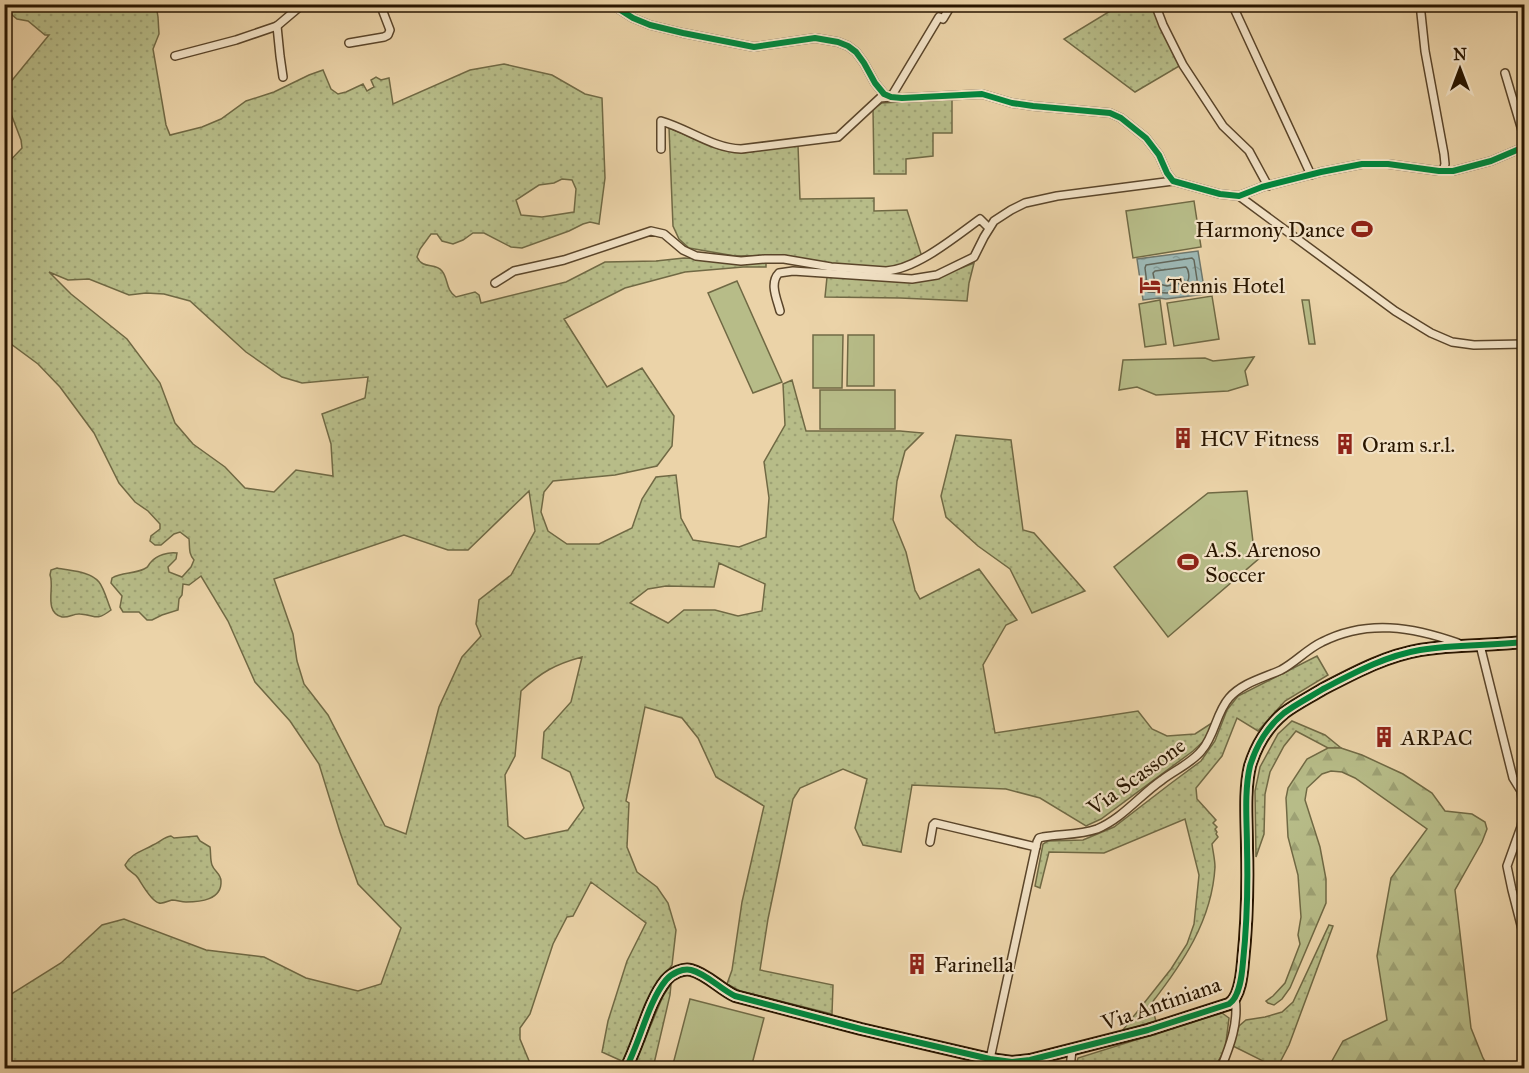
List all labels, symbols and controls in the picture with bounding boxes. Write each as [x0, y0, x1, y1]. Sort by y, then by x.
north arrow [1430, 39, 1490, 99]
text: N [1453, 45, 1467, 64]
place label: Harmony Dance [1195, 216, 1345, 243]
sports icon: Harmony Dance [1350, 217, 1374, 241]
place label: Tennis Hotel [1167, 272, 1285, 299]
hotel icon: Tennis Hotel [1138, 273, 1162, 297]
place label: HCV Fitness [1200, 425, 1319, 452]
building icon: HCV Fitness [1171, 426, 1195, 450]
place label: Oram s.r.l. [1362, 431, 1455, 458]
building icon: Oram s.r.l. [1333, 432, 1357, 456]
place label: A.S. Arenoso Soccer [1204, 536, 1321, 588]
sports icon: A.S. Arenoso Soccer [1176, 550, 1200, 574]
place label: ARPAC [1400, 724, 1473, 751]
building icon: ARPAC [1372, 725, 1396, 749]
street label: Via Scassone [1081, 732, 1191, 822]
place label: Farinella [934, 951, 1014, 978]
building icon: Farinella [905, 952, 929, 976]
street label: Via Antiniana [1097, 970, 1225, 1037]

